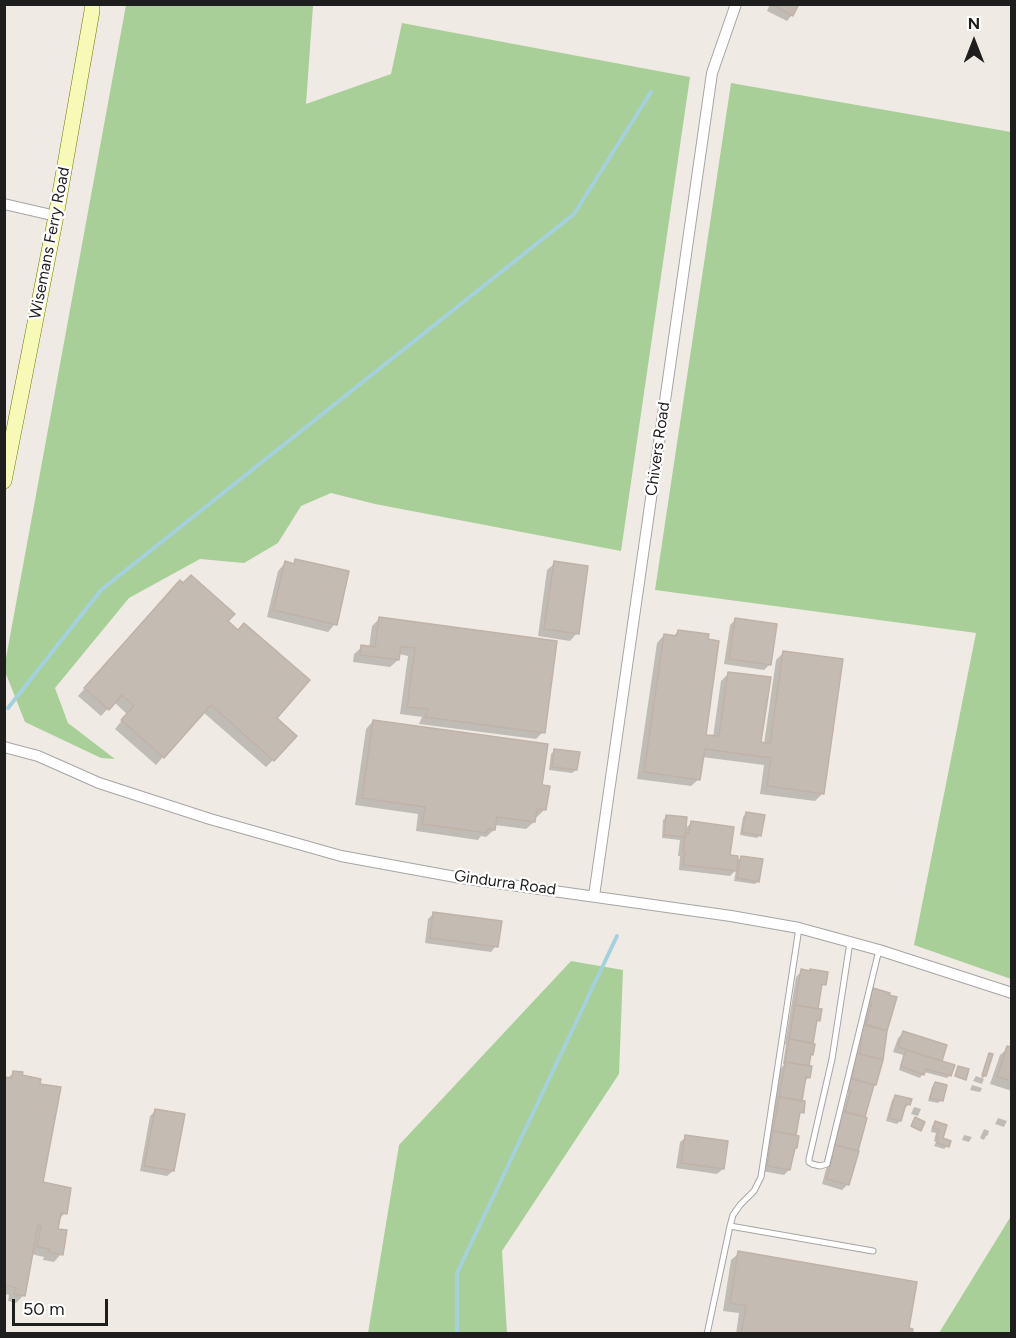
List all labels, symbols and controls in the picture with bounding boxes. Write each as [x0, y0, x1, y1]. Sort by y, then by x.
north arrow [944, 12, 1004, 72]
text: N [968, 14, 980, 33]
street label: Wisemans Ferry Road [26, 165, 74, 321]
street label: Chivers Road [642, 401, 674, 497]
street label: Gindurra Road [453, 866, 557, 900]
scale bar [15, 1287, 111, 1325]
text: 50 m [23, 1298, 65, 1320]

